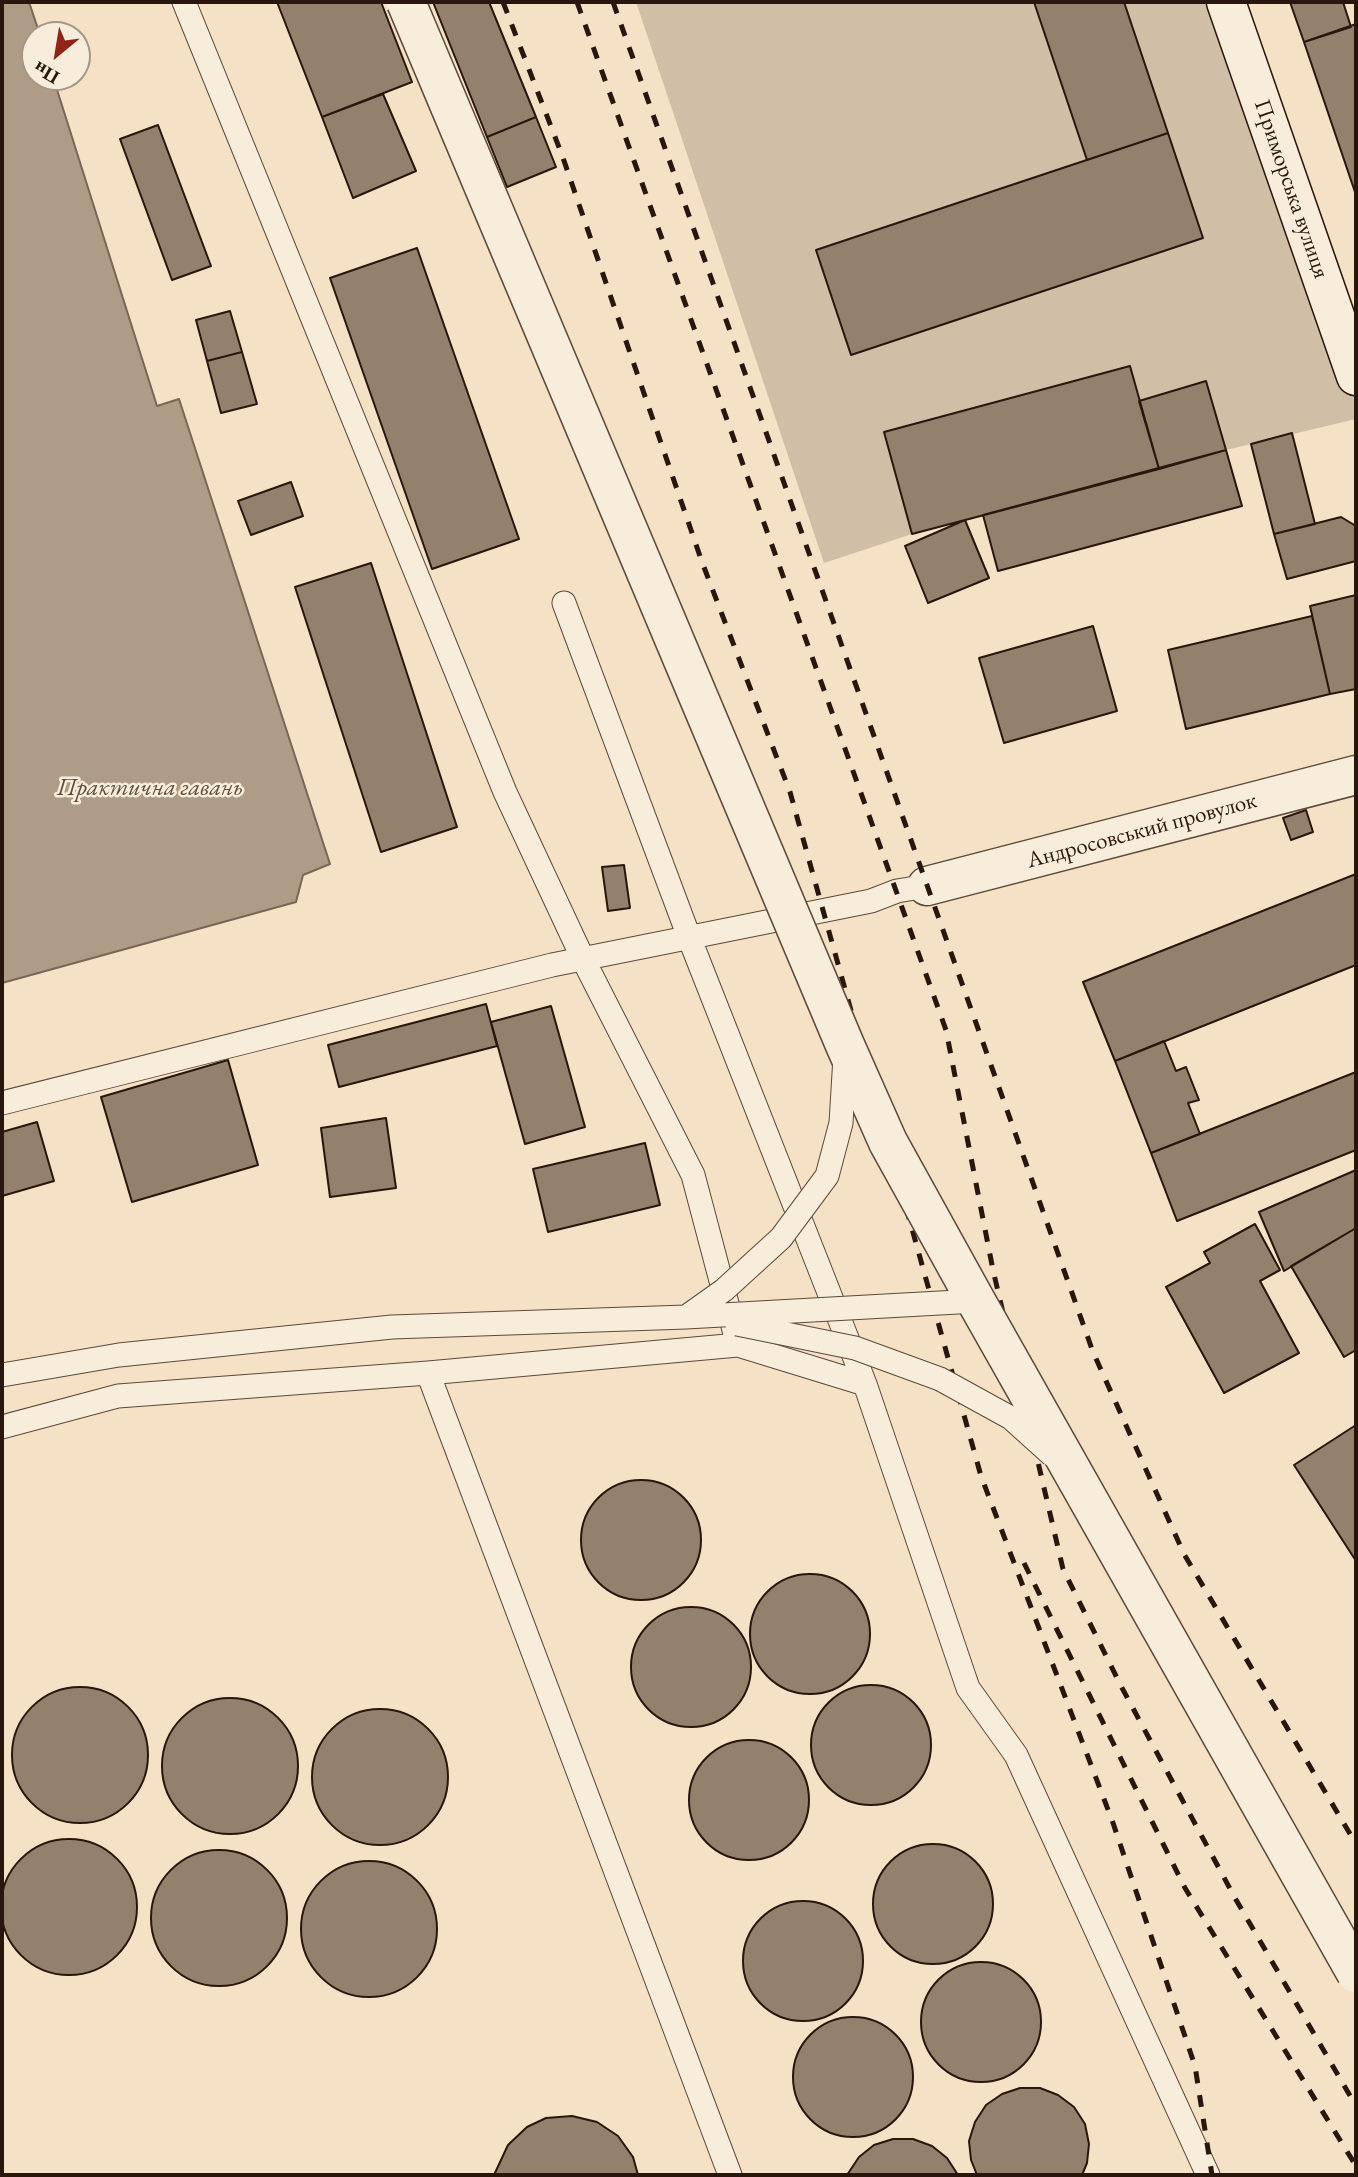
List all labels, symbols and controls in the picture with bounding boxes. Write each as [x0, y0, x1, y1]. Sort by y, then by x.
north arrow [21, 21, 91, 91]
text: Пн [29, 56, 64, 90]
street label: Приморська вулиця [1247, 96, 1335, 282]
water label: Практична гавань [57, 774, 243, 802]
street label: Андросовський провулок [1024, 787, 1260, 875]

